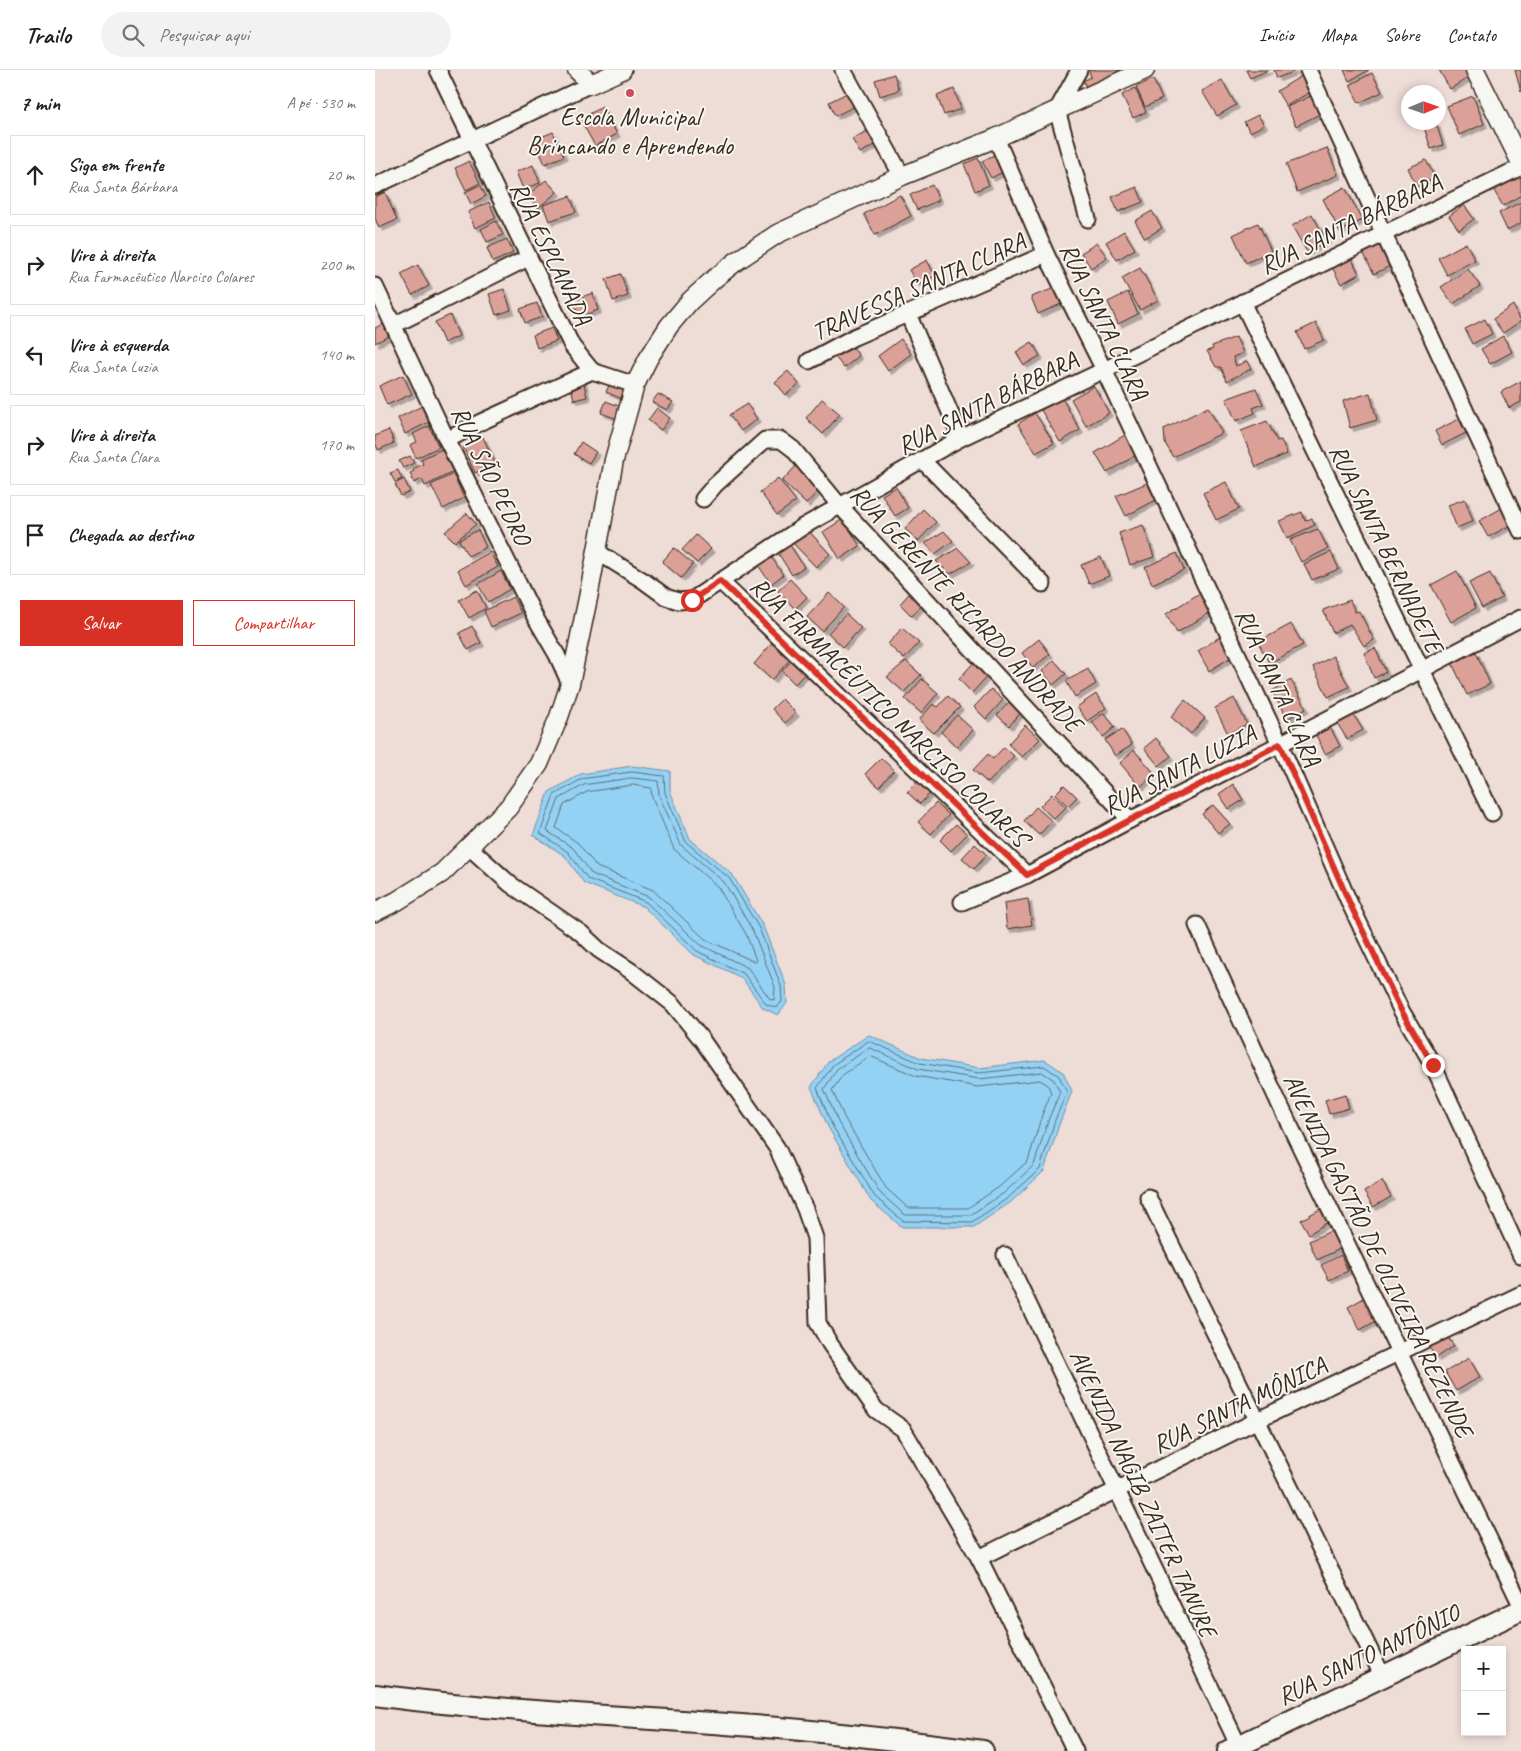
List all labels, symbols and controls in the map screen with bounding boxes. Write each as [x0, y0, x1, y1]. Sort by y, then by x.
search box [101, 12, 451, 57]
text: Trailo [25, 20, 71, 50]
icon: search [119, 21, 147, 49]
text: Pesquisar aqui [159, 23, 249, 47]
text: Início [1259, 24, 1294, 46]
text: Mapa [1322, 24, 1356, 46]
text: Sobre [1384, 24, 1420, 46]
text: Contato [1448, 24, 1496, 46]
north arrow [1401, 85, 1446, 130]
marker: Escola Municipal Brincando e Aprendendo [624, 87, 636, 99]
text: 7 min [20, 90, 60, 116]
text: A pé · 530 m [287, 93, 355, 113]
place label: Escola Municipal Brincando e Aprendendo [527, 101, 734, 162]
text: Siga em frente [68, 153, 164, 177]
icon: ahead [21, 161, 49, 189]
text: 20 m [327, 165, 354, 185]
street label: RUA SANTA BÁRBARA [1254, 166, 1447, 282]
street label: RUA ESPLANADA [503, 176, 600, 331]
text: Rua Santa Bárbara [68, 177, 177, 197]
street label: TRAVESSA SANTA CLARA [807, 225, 1031, 348]
street label: RUA SANTA CLARA [1052, 238, 1156, 405]
text: Vire à direita [68, 243, 155, 267]
icon: right [21, 251, 49, 279]
text: 200 m [320, 255, 354, 275]
text: Rua Farmacêutico Narciso Colares [68, 267, 254, 287]
text: Vire à esquerda [68, 333, 168, 357]
icon: left [21, 341, 49, 369]
street label: RUA SANTA BÁRBARA [892, 343, 1083, 462]
text: 140 m [320, 345, 354, 365]
text: Rua Santa Luzia [68, 357, 158, 377]
street label: RUA SÃO PEDRO [444, 401, 540, 552]
text: Vire à direita [68, 423, 155, 447]
icon: right [21, 431, 49, 459]
text: 170 m [320, 435, 354, 455]
street label: RUA SANTA BERNADETE [1322, 439, 1452, 661]
text: Rua Santa Clara [68, 447, 159, 467]
street label: RUA GERENTE RICARDO ANDRADE [843, 479, 1091, 741]
icon: arrive [21, 521, 49, 549]
text: Chegada ao destino [68, 523, 194, 547]
street label: RUA FARMACÊUTICO NARCISO COLARES [743, 570, 1039, 857]
route start [681, 589, 704, 612]
button: Salvar [20, 600, 183, 646]
button: Compartilhar [193, 600, 355, 646]
street label: RUA SANTA CLARA [1228, 603, 1329, 772]
street label: RUA SANTA LUZIA [1098, 717, 1263, 822]
route end [1422, 1054, 1445, 1077]
street label: AVENIDA GASTÃO DE OLIVEIRA REZENDE [1276, 1069, 1481, 1445]
street label: AVENIDA NAGIB ZAITER TANURE [1062, 1344, 1225, 1646]
street label: RUA SANTA MÔNICA [1147, 1349, 1332, 1461]
street label: RUA SANTO ANTÔNIO [1272, 1596, 1467, 1713]
map controls [1461, 1646, 1506, 1736]
button: + [1461, 1646, 1506, 1691]
button: − [1461, 1691, 1506, 1736]

